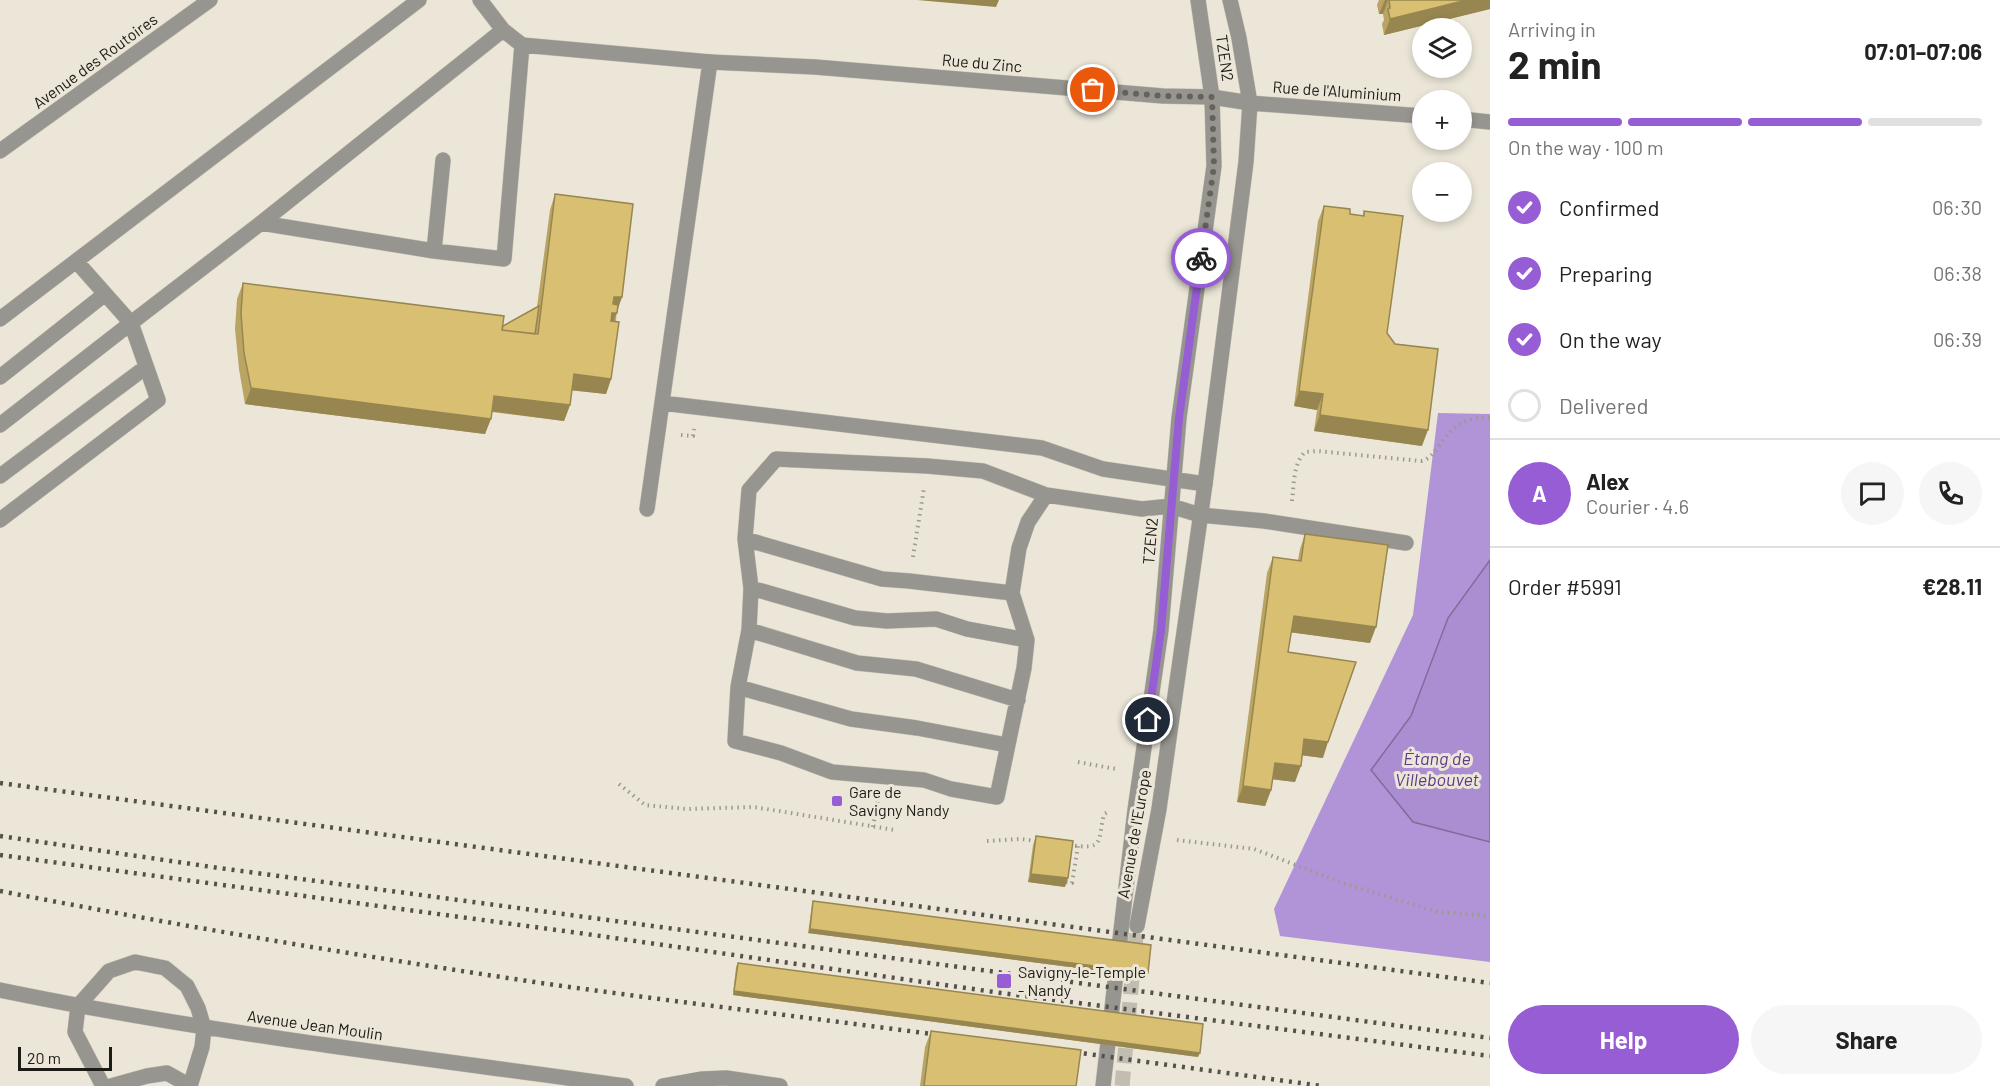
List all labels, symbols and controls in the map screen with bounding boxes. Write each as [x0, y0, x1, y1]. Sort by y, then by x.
street label: Avenue des Routoires [29, 9, 161, 112]
text: Arriving in [1508, 17, 1596, 41]
map controls [1412, 18, 1472, 222]
button: layers [1412, 18, 1472, 78]
street label: TZEN2 [1213, 33, 1238, 83]
text: 07:01–07:06 [1864, 38, 1982, 64]
text: 2 min [1508, 40, 1601, 87]
street label: Rue du Zinc [941, 50, 1023, 75]
pin [1067, 64, 1118, 115]
icon: bag [1076, 73, 1109, 106]
street label: Rue de l'Aluminium [1272, 77, 1402, 104]
button: + [1412, 90, 1472, 150]
text: On the way · 100 m [1508, 135, 1664, 159]
button: − [1412, 162, 1472, 222]
icon: check [1508, 191, 1541, 224]
text: Confirmed [1559, 194, 1659, 220]
text: 06:30 [1932, 195, 1982, 219]
courier [1171, 228, 1231, 288]
icon: bike [1185, 242, 1218, 275]
icon: check [1508, 257, 1541, 290]
text: Preparing [1559, 260, 1652, 286]
text: 06:38 [1933, 261, 1982, 285]
icon: check [1508, 323, 1541, 356]
text: On the way [1559, 326, 1662, 352]
text: 06:39 [1933, 327, 1982, 351]
text: Delivered [1559, 392, 1648, 418]
button: chat [1841, 462, 1904, 525]
button: phone [1919, 462, 1982, 525]
text: Alex [1586, 468, 1629, 494]
text: A [1532, 480, 1547, 506]
text: Courier · 4.6 [1586, 494, 1689, 518]
street label: TZEN2 [1138, 517, 1161, 565]
text: Order #5991 [1508, 573, 1622, 599]
text: €28.11 [1922, 573, 1982, 599]
pin [1122, 694, 1173, 745]
icon: home [1131, 703, 1164, 736]
water label: Étang de Villebouvet [1395, 747, 1480, 790]
street label: Avenue de l'Europe [1113, 768, 1154, 900]
place label: Gare de Savigny Nandy [849, 782, 950, 819]
marker: Gare de Savigny Nandy [830, 794, 844, 808]
place label: Savigny-le-Temple - Nandy [1018, 962, 1146, 999]
marker: Savigny-le-Temple - Nandy [995, 972, 1013, 990]
button: Help [1508, 1005, 1739, 1074]
button: Share [1751, 1005, 1982, 1074]
street label: Avenue Jean Moulin [246, 1006, 384, 1043]
scale bar [18, 1044, 112, 1072]
text: 20 m [27, 1048, 61, 1067]

